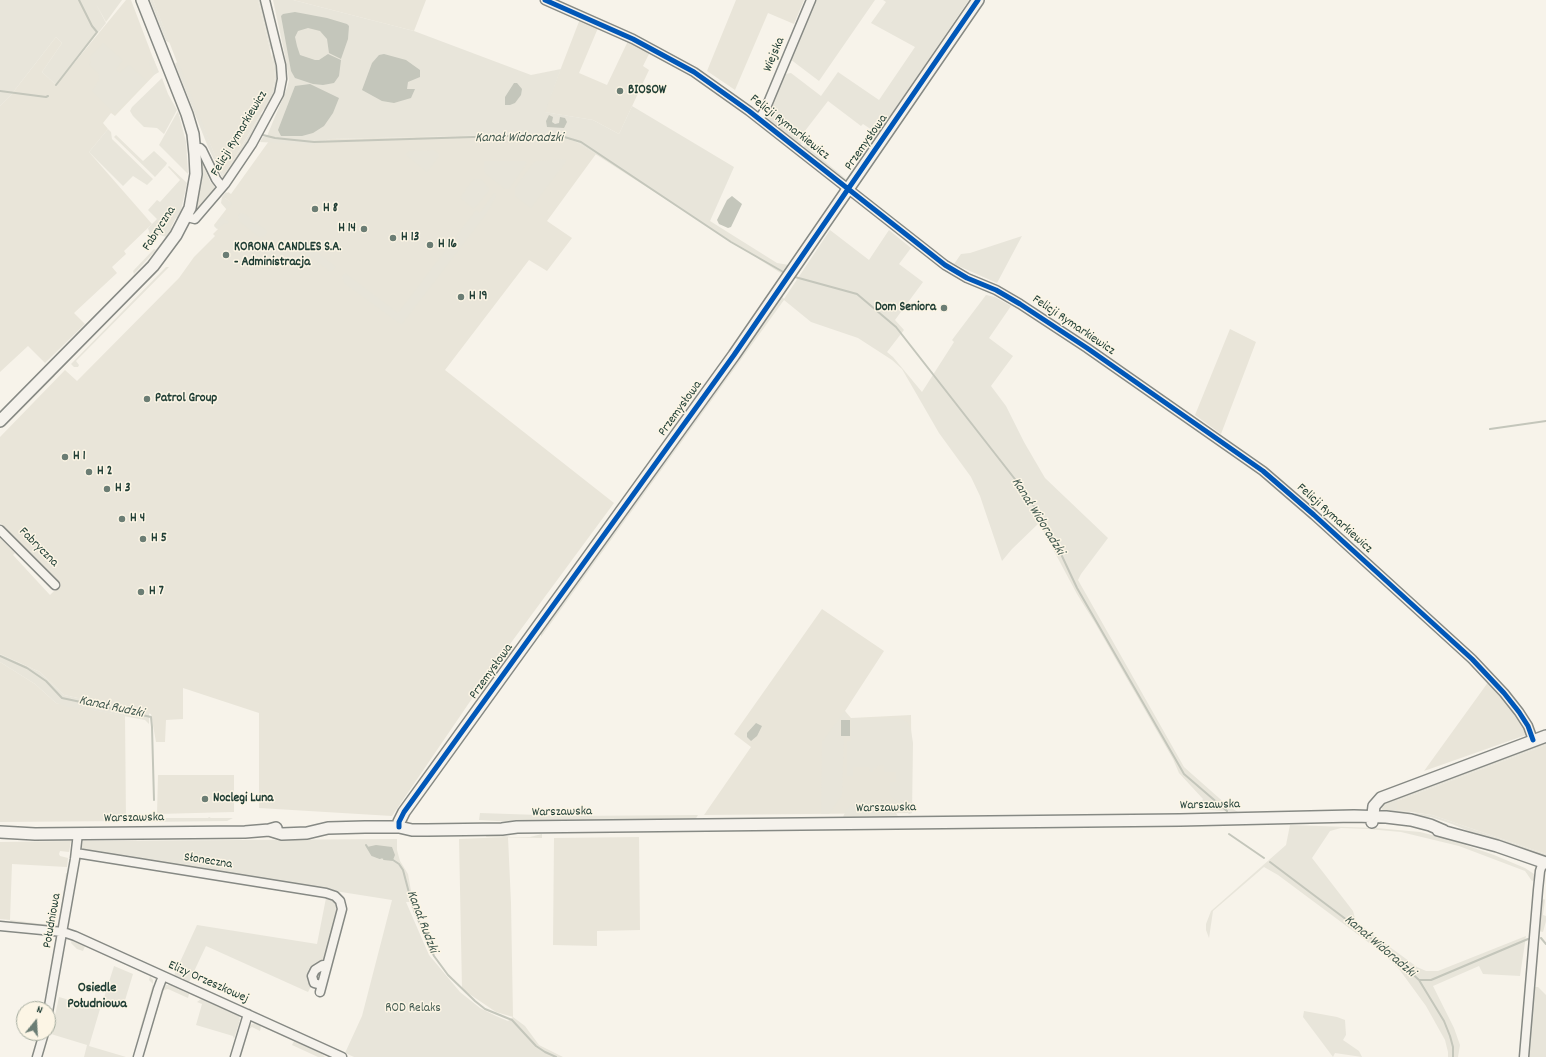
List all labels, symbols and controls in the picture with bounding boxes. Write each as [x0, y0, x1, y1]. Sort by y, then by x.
street label: Wiejska [761, 35, 789, 75]
place label: BIOSOW [628, 83, 666, 99]
marker: BIOSOW [615, 86, 625, 96]
street label: Felicji Rymarkiewicz [208, 89, 272, 179]
street label: Felicji Rymarkiewicz [746, 92, 832, 164]
street label: Przemysłowa [842, 112, 892, 174]
water label: Kanał Widoradzki [475, 131, 563, 147]
place label: H 8 [323, 201, 338, 217]
street label: Fabryczna [140, 204, 180, 254]
marker: H 8 [310, 204, 320, 214]
place label: H 14 [338, 221, 356, 237]
marker: H 14 [359, 224, 369, 234]
place label: H 13 [401, 230, 419, 246]
marker: H 13 [388, 233, 398, 243]
place label: H 16 [438, 237, 457, 253]
place label: KORONA CANDLES S.A. - Administracja [234, 240, 341, 271]
marker: H 16 [425, 240, 435, 250]
marker: KORONA CANDLES S.A. - Administracja [221, 250, 231, 260]
place label: H 19 [469, 289, 487, 305]
marker: H 19 [456, 292, 466, 302]
street label: Felicji Rymarkiewicz [1029, 292, 1117, 360]
place label: Dom Seniora [875, 300, 936, 316]
marker: Dom Seniora [939, 303, 949, 313]
street label: Przemysłowa [656, 378, 706, 440]
place label: Patrol Group [155, 391, 217, 407]
marker: Patrol Group [142, 394, 152, 404]
place label: H 1 [73, 449, 85, 465]
marker: H 1 [60, 452, 70, 462]
place label: H 2 [97, 464, 112, 480]
marker: H 2 [84, 467, 94, 477]
water label: Kanał Widoradzki [1007, 475, 1067, 559]
place label: H 3 [115, 481, 130, 497]
street label: Felicji Rymarkiewicz [1293, 481, 1375, 557]
marker: H 3 [102, 484, 112, 494]
place label: H 4 [130, 511, 145, 527]
marker: H 4 [117, 514, 127, 524]
street label: Fabryczna [15, 525, 61, 571]
place label: H 5 [151, 531, 167, 547]
marker: H 5 [138, 534, 148, 544]
place label: H 7 [149, 584, 164, 600]
marker: H 7 [136, 587, 146, 597]
street label: Przemysłowa [467, 641, 517, 703]
water label: Kanał Rudzki [77, 693, 145, 723]
place label: Noclegi Luna [213, 791, 273, 807]
marker: Noclegi Luna [200, 794, 210, 804]
street label: Warszawska [1180, 798, 1240, 814]
street label: Warszawska [856, 801, 916, 817]
street label: Warszawska [532, 805, 592, 821]
street label: Warszawska [104, 811, 164, 827]
street label: Słoneczna [183, 850, 233, 874]
water label: Kanał Rudzki [401, 888, 441, 956]
street label: Południowa [41, 892, 65, 950]
water label: Kanał Widoradzki [1340, 912, 1418, 982]
street label: Elizy Orzeszkowej [165, 958, 251, 1008]
district label: Osiedle Południowa [67, 981, 127, 1014]
north arrow [16, 1001, 56, 1041]
park label: ROD Relaks [385, 1001, 441, 1017]
text: N [34, 1002, 44, 1019]

